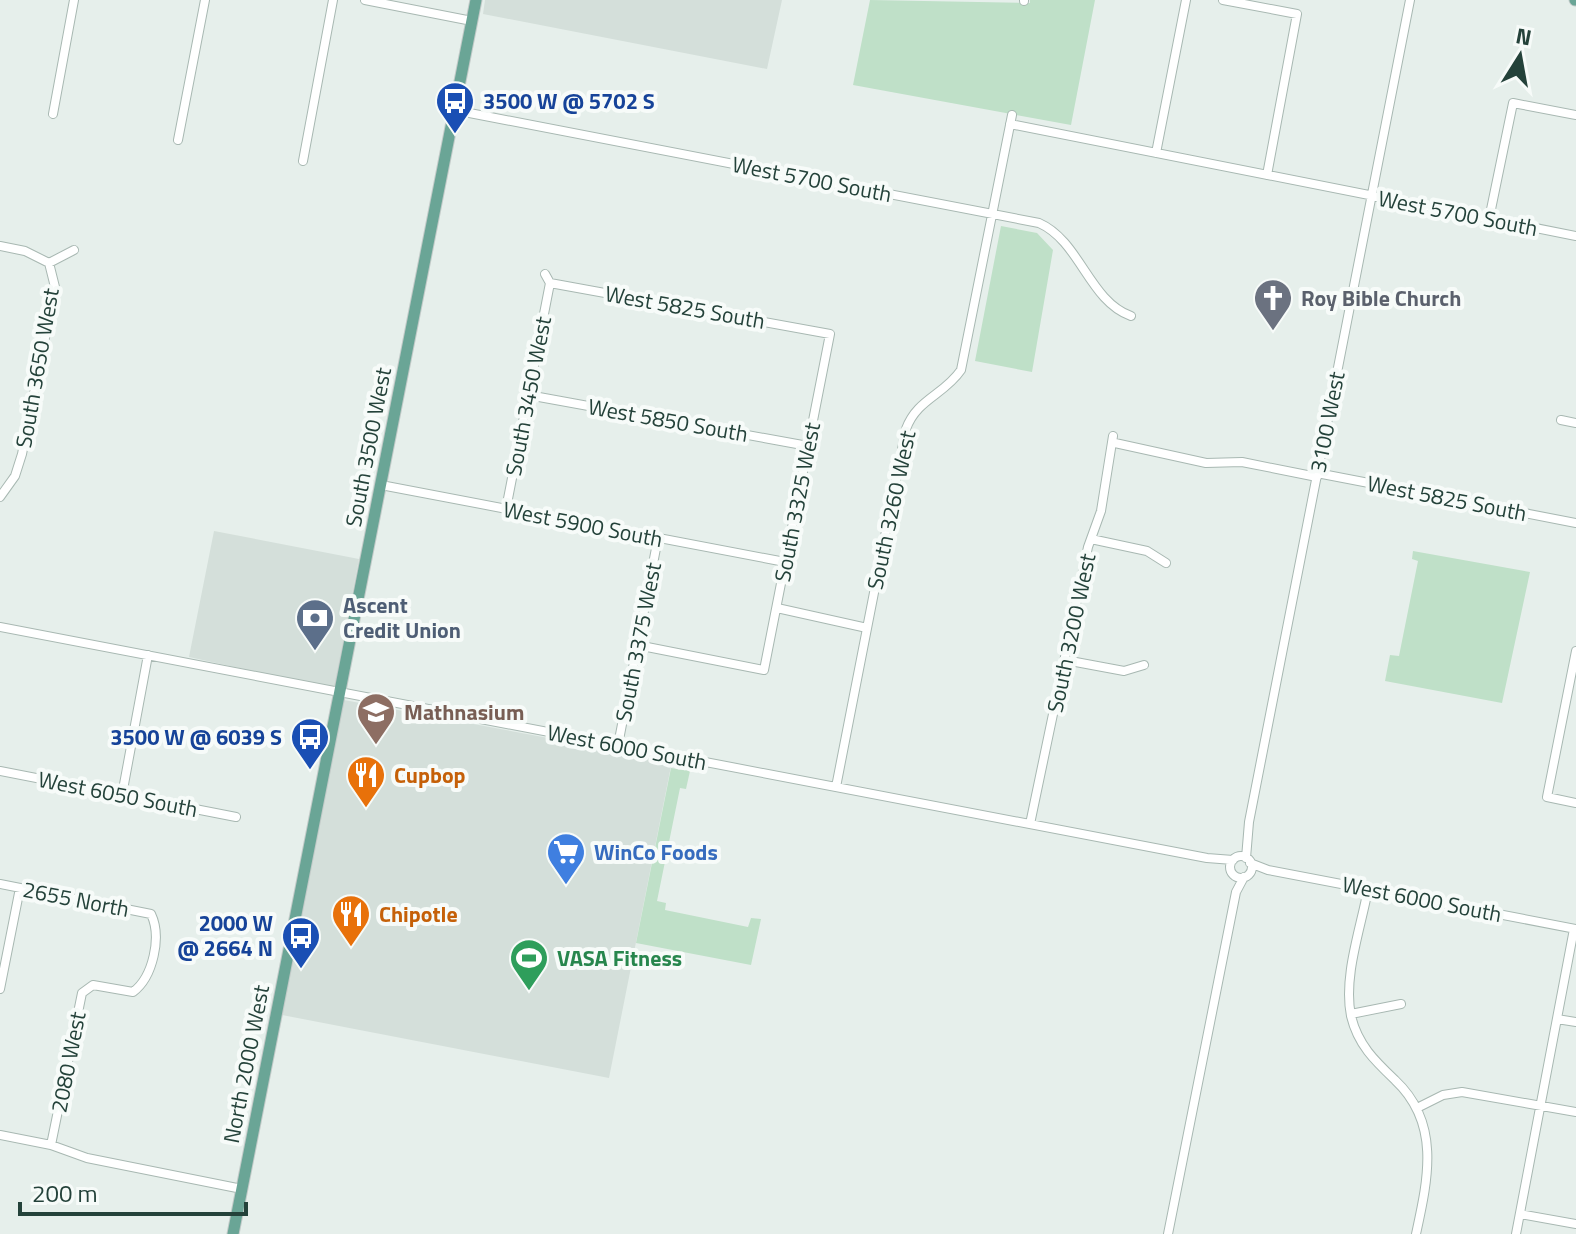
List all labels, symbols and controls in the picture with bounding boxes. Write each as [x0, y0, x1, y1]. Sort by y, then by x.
north arrow [1480, 16, 1560, 96]
text: N [1513, 18, 1535, 55]
bus stop icon: 3500 W @ 5702 S [434, 80, 476, 135]
place label: 3500 W @ 5702 S [483, 84, 655, 118]
street label: West 5700 South [729, 147, 895, 211]
street label: West 5700 South [1375, 181, 1541, 245]
street label: West 5825 South [602, 276, 768, 338]
church icon: Roy Bible Church [1252, 277, 1294, 332]
place label: Roy Bible Church [1301, 281, 1461, 315]
street label: South 3650 West [6, 285, 68, 451]
street label: South 3450 West [496, 313, 560, 479]
street label: South 3500 West [336, 364, 400, 530]
street label: 3100 West [1301, 368, 1353, 475]
street label: West 5850 South [585, 389, 751, 451]
street label: South 3325 West [765, 419, 829, 585]
street label: South 3260 West [858, 427, 925, 593]
street label: West 5825 South [1364, 466, 1530, 530]
street label: West 5900 South [500, 492, 666, 556]
street label: South 3200 West [1038, 550, 1105, 716]
street label: South 3375 West [606, 559, 670, 725]
place label: Ascent Credit Union [343, 588, 461, 647]
bank icon: Ascent Credit Union [294, 597, 336, 652]
school or university icon: Mathnasium [355, 691, 397, 746]
place label: Mathnasium [404, 695, 524, 729]
street label: West 6000 South [544, 715, 710, 779]
bus stop icon: 3500 W @ 6039 S [289, 716, 331, 771]
place label: 3500 W @ 6039 S [110, 720, 282, 754]
restaurant icon: Cupbop [345, 754, 387, 809]
place label: Cupbop [394, 758, 466, 792]
street label: West 6050 South [35, 762, 201, 826]
supermarket icon: WinCo Foods [545, 831, 587, 886]
place label: WinCo Foods [594, 835, 718, 869]
street label: West 6000 South [1339, 867, 1505, 931]
street label: 2655 North [20, 872, 132, 926]
restaurant icon: Chipotle [330, 893, 372, 948]
place label: Chipotle [379, 897, 458, 931]
place label: 2000 W @ 2664 N [177, 906, 274, 965]
bus stop icon: 2000 W @ 2664 N [280, 915, 322, 970]
sports icon: VASA Fitness [508, 937, 550, 992]
place label: VASA Fitness [557, 941, 682, 975]
street label: North 2000 West [214, 982, 278, 1146]
street label: 2080 West [42, 1008, 94, 1115]
scale bar [20, 1166, 246, 1216]
text: 200 m [32, 1175, 98, 1211]

